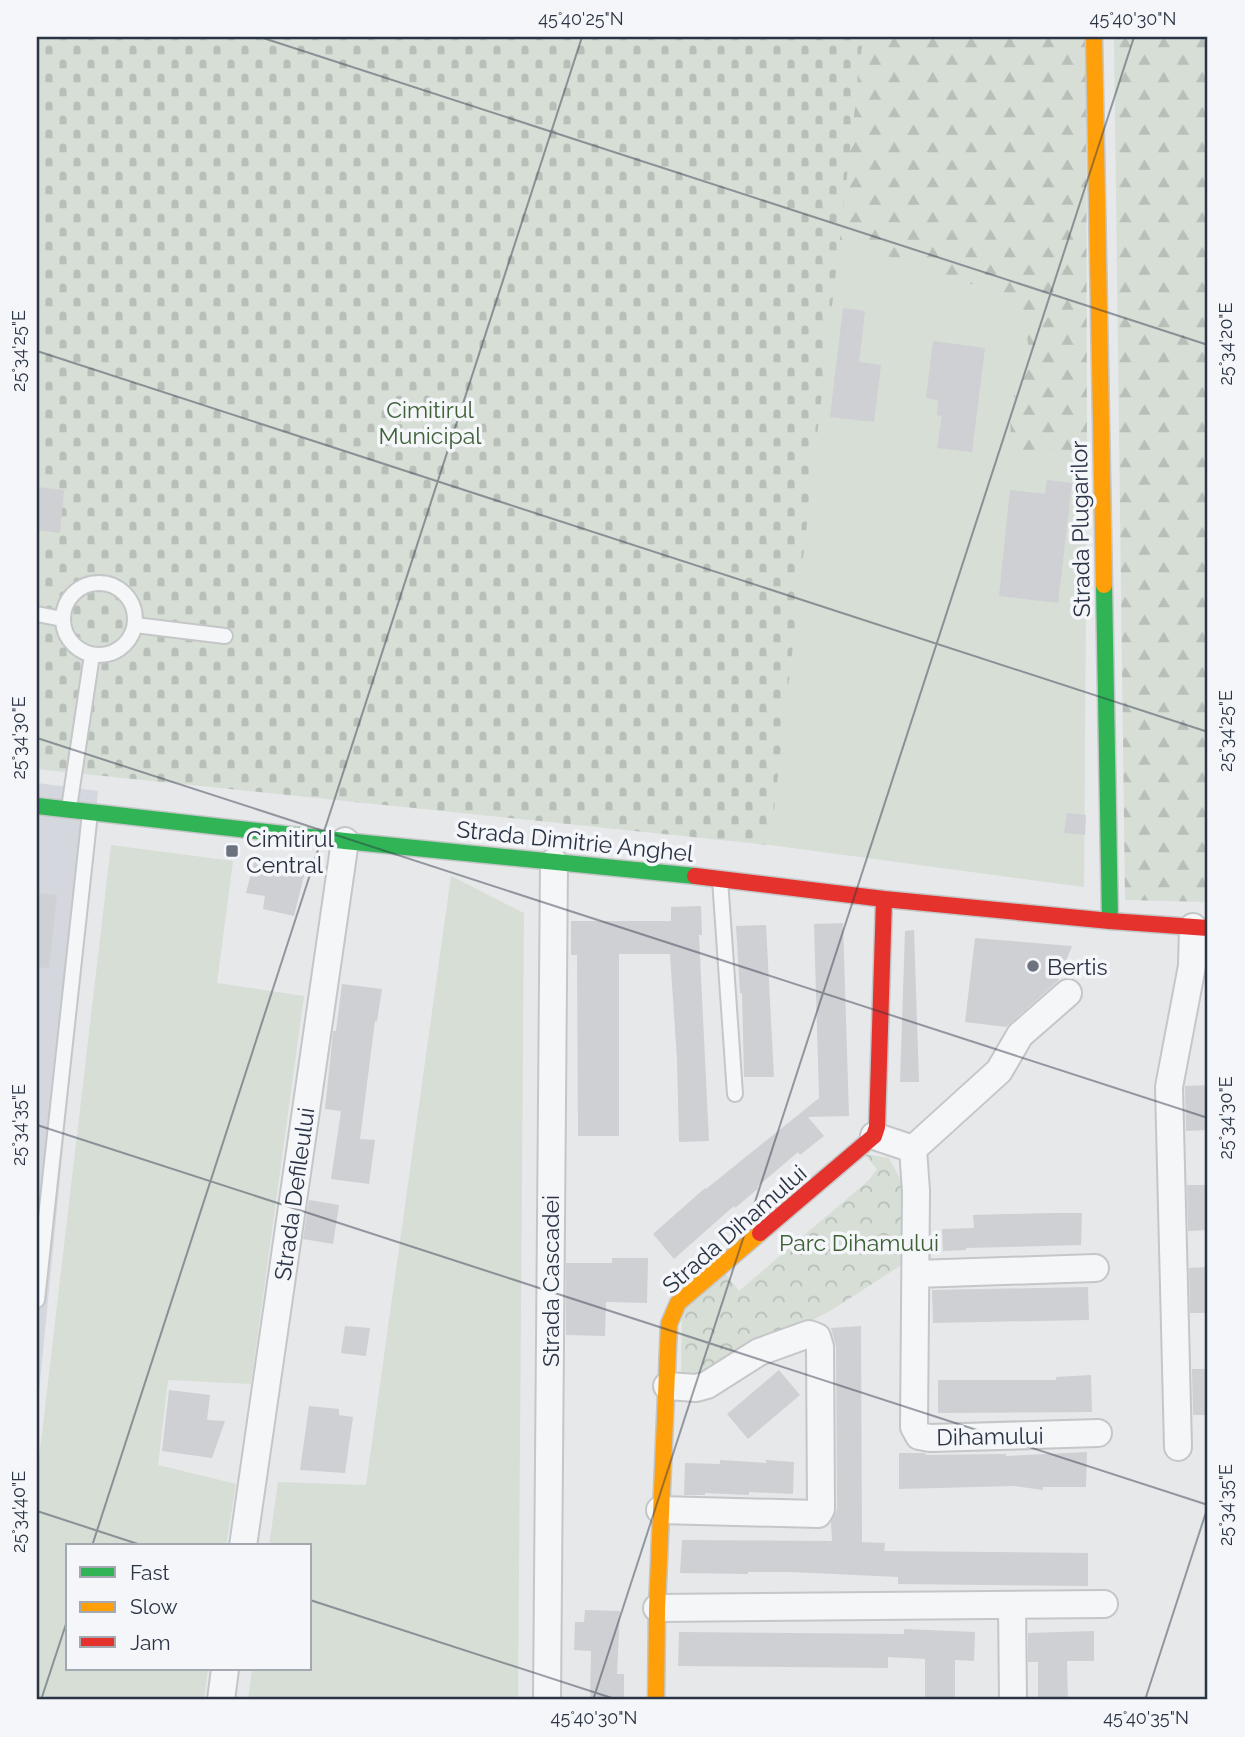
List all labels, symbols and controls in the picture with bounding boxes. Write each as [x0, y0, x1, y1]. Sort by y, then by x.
text: 45°40'25"N [538, 8, 624, 29]
text: 45°40'30"N [1090, 8, 1176, 29]
text: 25°34'20"E [1215, 302, 1236, 386]
text: 25°34'25"E [8, 310, 29, 392]
park label: Cimitirul Municipal [379, 396, 482, 449]
street label: Strada Plugarilor [1065, 440, 1095, 618]
text: 25°34'25"E [1215, 690, 1236, 772]
text: 25°34'30"E [8, 696, 29, 780]
street label: Strada Dimitrie Anghel [455, 815, 696, 867]
place label: Cimitirul Central [246, 825, 334, 878]
marker: Cimitirul Central [224, 843, 240, 859]
place label: Bertis [1047, 953, 1108, 980]
marker: Bertis [1025, 958, 1041, 974]
text: 25°34'30"E [1215, 1076, 1236, 1160]
text: 25°34'35"E [8, 1084, 29, 1166]
street label: Strada Defileului [268, 1106, 320, 1282]
street label: Strada Dihamului [657, 1159, 811, 1299]
street label: Strada Cascadei [537, 1195, 564, 1367]
park label: Parc Dihamului [779, 1229, 939, 1256]
street label: Dihamului [936, 1422, 1044, 1450]
text: 25°34'35"E [1215, 1464, 1236, 1546]
text: 25°34'40"E [8, 1471, 29, 1553]
legend [66, 1544, 312, 1670]
text: Fast [130, 1560, 170, 1585]
text: Slow [130, 1594, 178, 1619]
text: Jam [130, 1630, 171, 1655]
text: 45°40'30"N [551, 1707, 637, 1728]
text: 45°40'35"N [1103, 1707, 1189, 1728]

